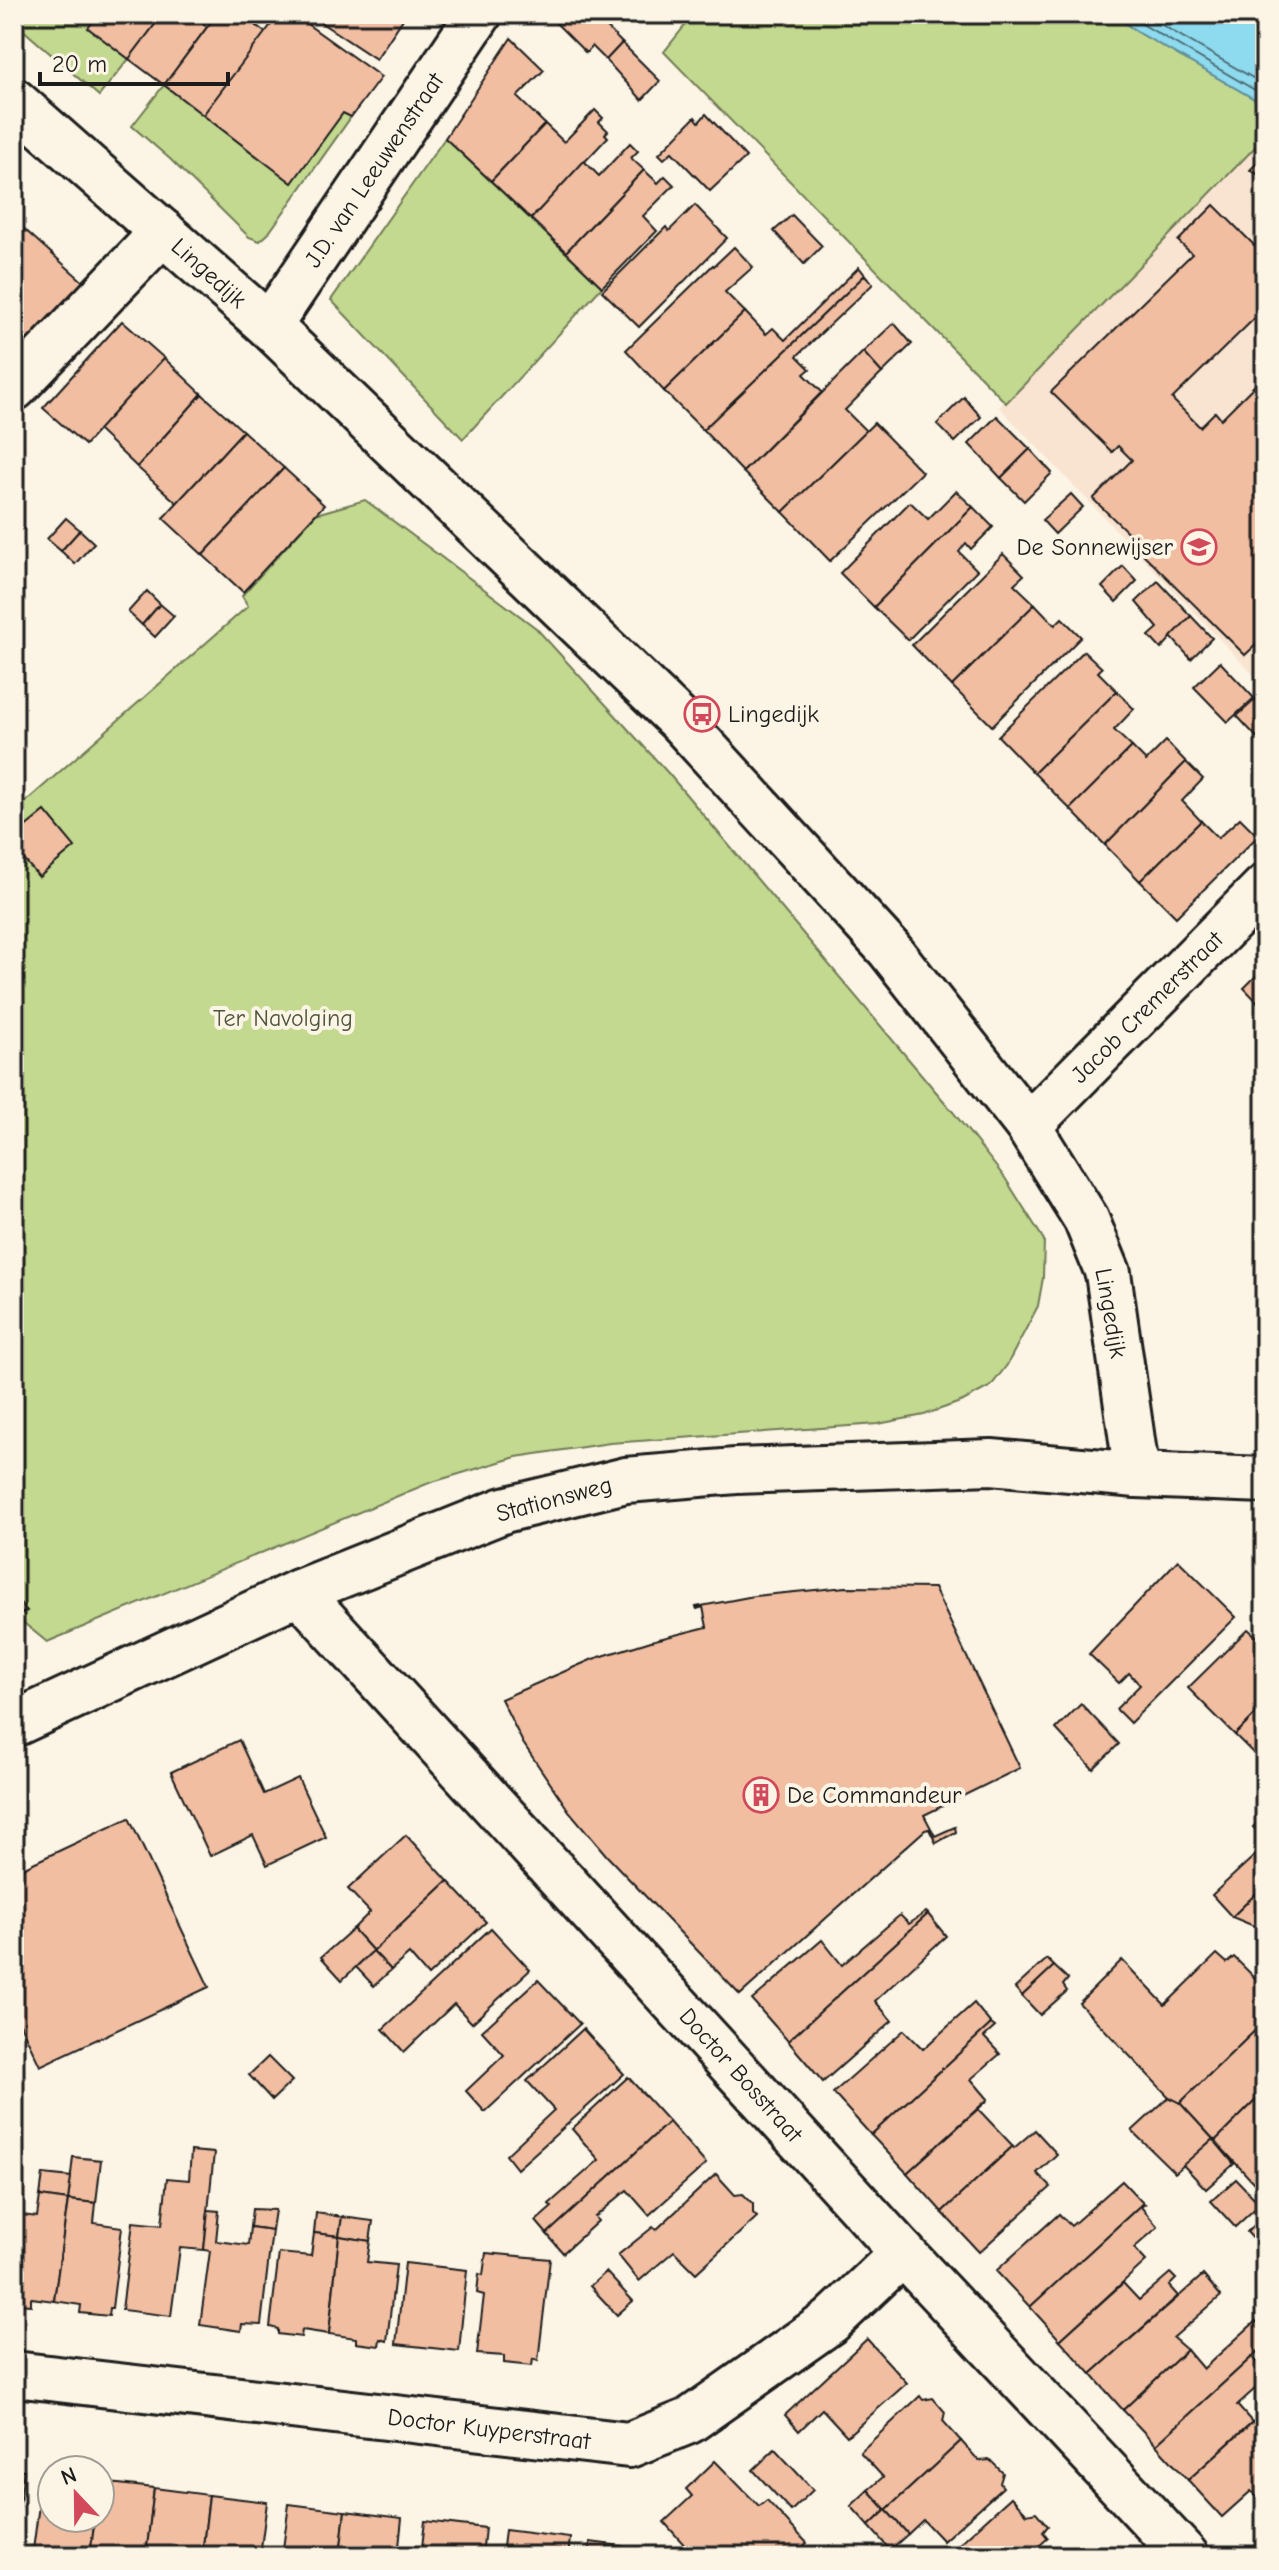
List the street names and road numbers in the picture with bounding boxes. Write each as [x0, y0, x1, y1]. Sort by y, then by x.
street label: J.D. van Leeuwenstraat [299, 67, 450, 273]
street label: Lingedijk [166, 232, 252, 314]
street label: Jacob Cremerstraat [1065, 924, 1230, 1089]
street label: Lingedijk [1089, 1266, 1133, 1361]
street label: Stationsweg [493, 1470, 615, 1528]
street label: Doctor Bosstraat [673, 2002, 809, 2149]
street label: Doctor Kuyperstraat [386, 2403, 593, 2455]

